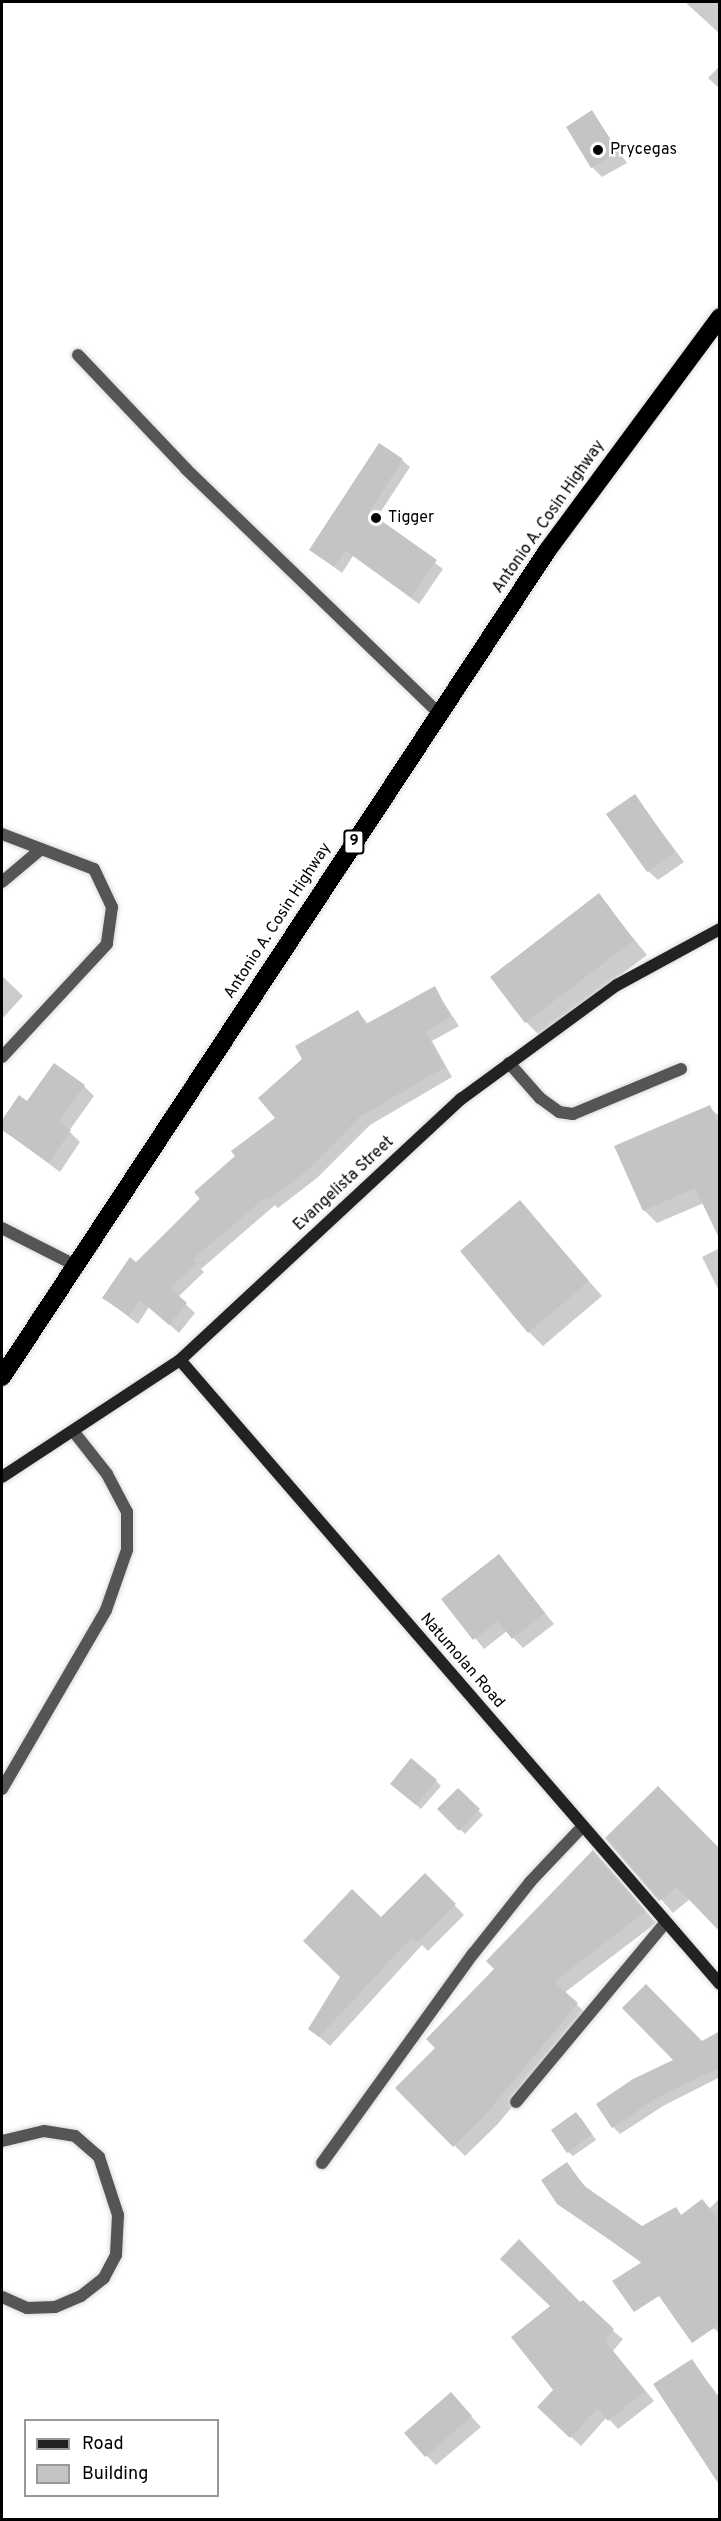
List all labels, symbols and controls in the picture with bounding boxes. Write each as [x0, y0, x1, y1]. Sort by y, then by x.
place label: Prycegas [610, 140, 677, 160]
marker: Prycegas [591, 143, 605, 157]
street label: Antonio A. Cosin Highway [489, 436, 609, 598]
place label: Tigger [388, 508, 434, 528]
marker: Tigger [369, 511, 383, 525]
road number: 9 [342, 830, 366, 854]
street label: Antonio A. Cosin Highway [220, 839, 336, 1003]
street label: Evangelista Street [290, 1133, 398, 1235]
street label: Natumolan Road [416, 1610, 508, 1712]
legend [24, 2419, 219, 2497]
text: Road [82, 2433, 124, 2456]
text: Building [82, 2463, 148, 2486]

